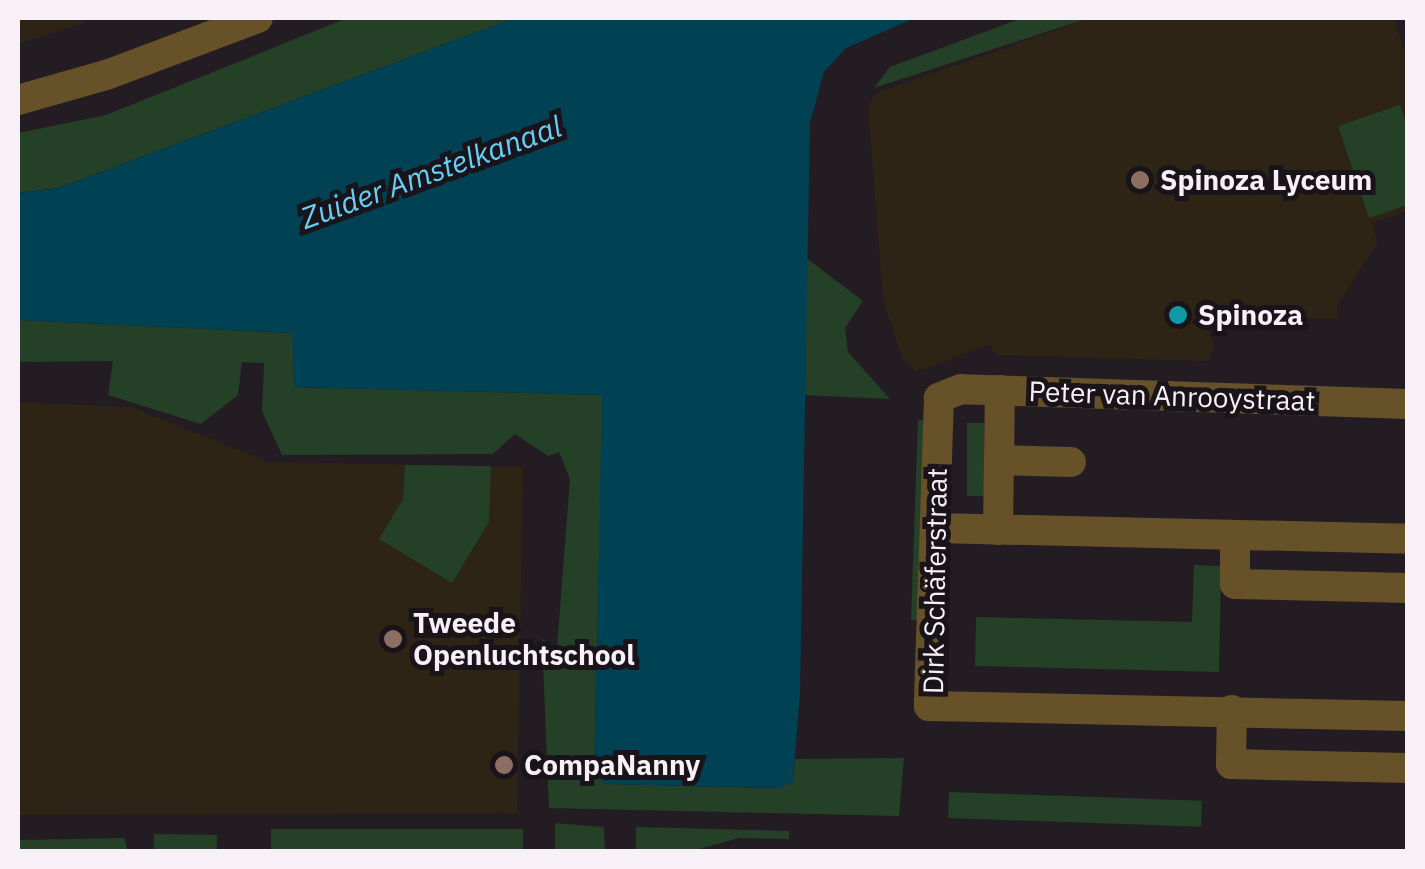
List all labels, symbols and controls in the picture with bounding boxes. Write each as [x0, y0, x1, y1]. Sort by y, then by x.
water label: Zuider Amstelkanaal [296, 108, 566, 236]
place label: Spinoza Lyceum [1160, 163, 1372, 197]
marker: Spinoza Lyceum [1129, 169, 1151, 191]
place label: Spinoza [1198, 298, 1303, 332]
marker: Spinoza [1167, 304, 1189, 326]
street label: Peter van Anrooystraat [1028, 374, 1316, 418]
street label: Dirk Schäferstraat [916, 468, 954, 694]
place label: Tweede Openluchtschool [413, 606, 635, 672]
marker: Tweede Openluchtschool [382, 628, 404, 650]
place label: CompaNanny [524, 748, 700, 782]
marker: CompaNanny [493, 754, 515, 776]

